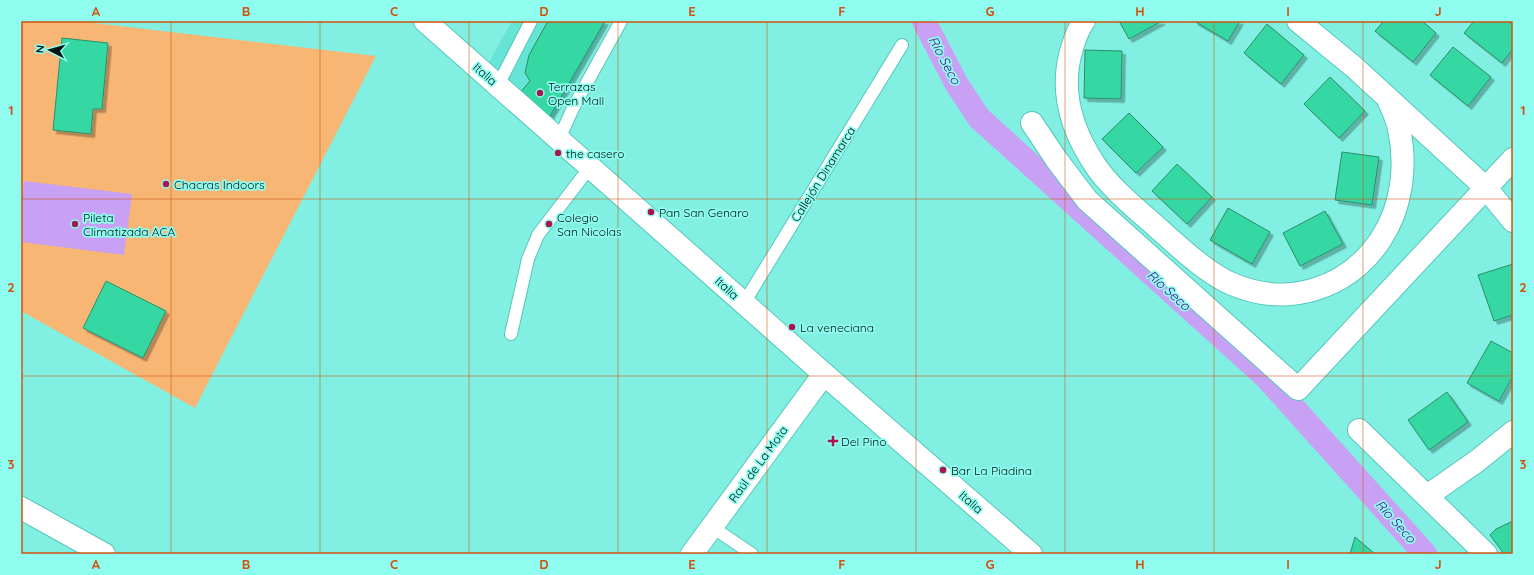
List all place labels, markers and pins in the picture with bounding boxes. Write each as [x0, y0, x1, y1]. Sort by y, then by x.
place label: Terrazas Open Mall [548, 79, 604, 108]
marker: Terrazas Open Mall [535, 88, 545, 98]
place label: the casero [566, 146, 624, 161]
marker: the casero [553, 148, 563, 158]
place label: Chacras Indoors [174, 177, 265, 192]
marker: Chacras Indoors [161, 179, 171, 189]
place label: Pan San Genaro [659, 205, 749, 220]
marker: Pan San Genaro [646, 207, 656, 217]
place label: Pileta Climatizada ACA [83, 210, 175, 239]
place label: Colegio San Nicolas [557, 210, 622, 239]
marker: Pileta Climatizada ACA [70, 219, 80, 229]
marker: Colegio San Nicolas [544, 219, 554, 229]
place label: La veneciana [800, 320, 874, 335]
marker: La veneciana [787, 322, 797, 332]
place label: Del Pino [841, 434, 886, 449]
marker: Del Pino [828, 436, 838, 446]
place label: Bar La Piadina [951, 463, 1032, 478]
marker: Bar La Piadina [938, 465, 948, 475]

